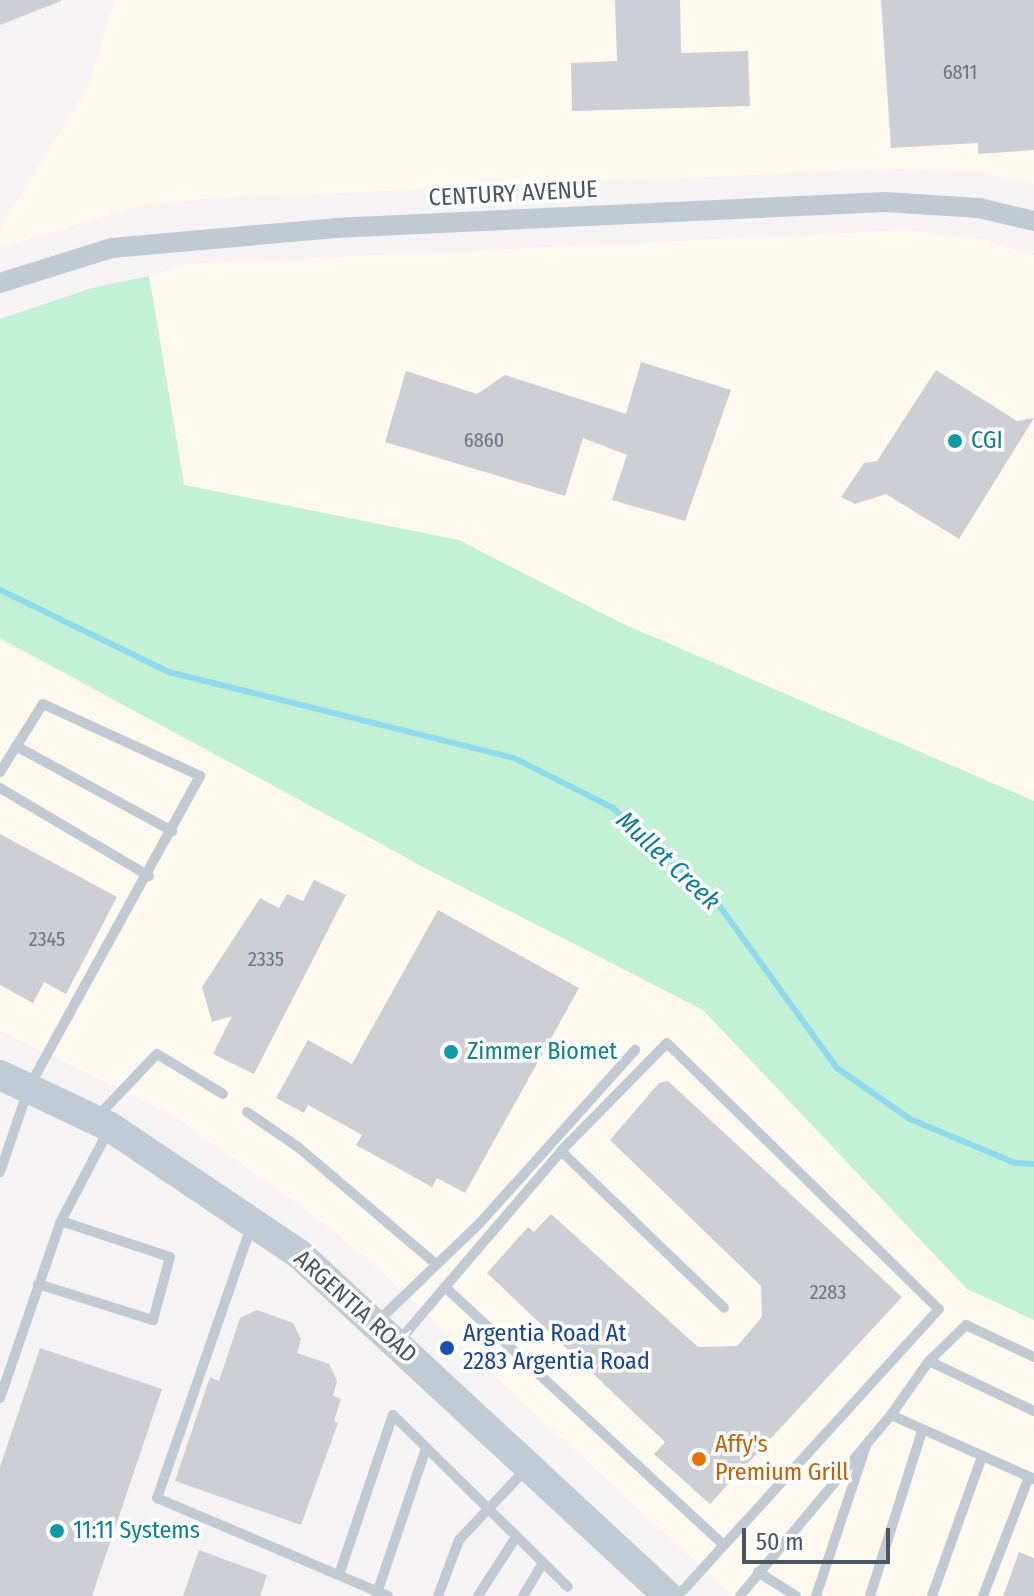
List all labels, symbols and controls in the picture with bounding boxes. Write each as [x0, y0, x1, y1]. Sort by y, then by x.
house number: 6811 [943, 60, 977, 84]
street label: CENTURY AVENUE [428, 175, 598, 213]
place label: CGI [971, 427, 1003, 455]
house number: 6860 [464, 428, 504, 452]
marker: CGI [946, 432, 964, 450]
water label: Mullet Creek [610, 805, 726, 917]
house number: 2345 [29, 927, 65, 951]
house number: 2335 [248, 947, 284, 971]
place label: Zimmer Biomet [467, 1038, 617, 1066]
marker: Zimmer Biomet [442, 1043, 460, 1061]
street label: ARGENTIA ROAD [288, 1244, 422, 1370]
house number: 2283 [810, 1280, 846, 1304]
place label: Argentia Road At 2283 Argentia Road [463, 1320, 650, 1376]
marker: Argentia Road At 2283 Argentia Road [438, 1339, 456, 1357]
place label: Affy's Premium Grill [715, 1431, 849, 1487]
marker: Affy's Premium Grill [690, 1450, 708, 1468]
scale bar [746, 1512, 894, 1562]
place label: 11:11 Systems [73, 1517, 200, 1545]
marker: 11:11 Systems [48, 1522, 66, 1540]
text: 50 m [756, 1528, 804, 1556]

